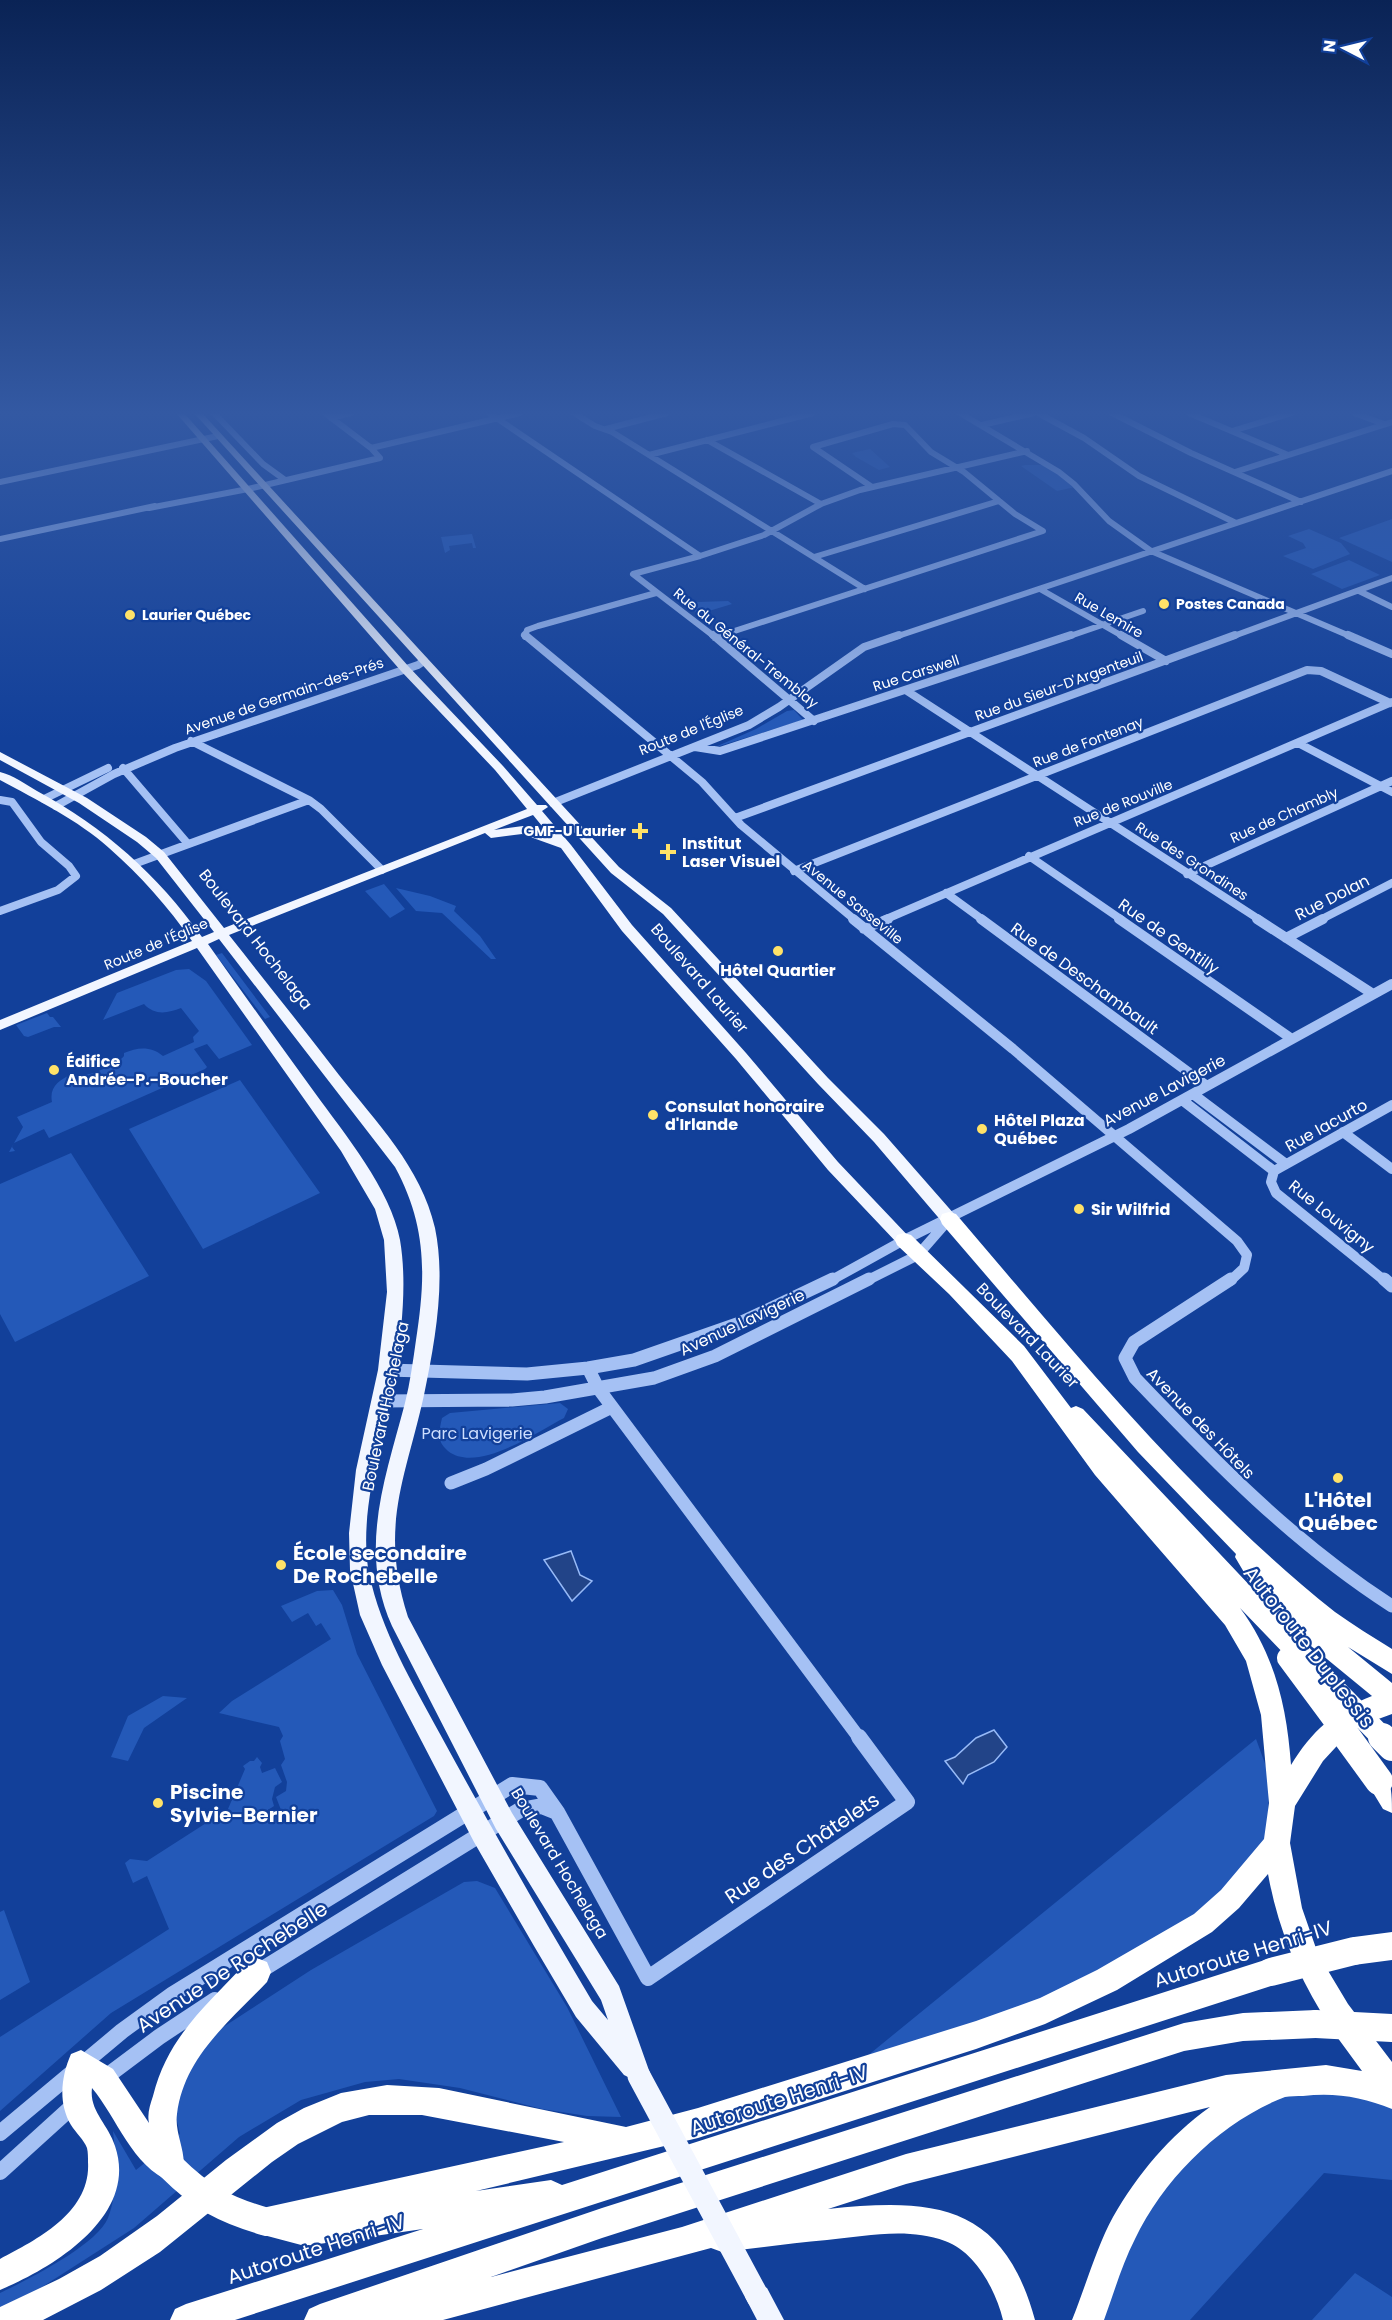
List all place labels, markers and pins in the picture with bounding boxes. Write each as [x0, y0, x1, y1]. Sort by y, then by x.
place label: Postes Canada [1176, 594, 1285, 614]
marker: Postes Canada [1157, 597, 1171, 611]
place label: Laurier Québec [142, 605, 252, 625]
marker: Laurier Québec [123, 608, 137, 622]
place label: GMF-U Laurier [524, 821, 626, 841]
marker: GMF-U Laurier [631, 822, 649, 840]
place label: Institut Laser Visuel [682, 832, 780, 873]
marker: Institut Laser Visuel [659, 843, 677, 861]
marker: Hôtel Quartier [771, 944, 785, 958]
place label: Hôtel Quartier [720, 959, 836, 982]
place label: Édifice Andrée-P.-Boucher [66, 1050, 228, 1091]
marker: Édifice Andrée-P.-Boucher [47, 1063, 61, 1077]
place label: Consulat honoraire d'Irlande [665, 1095, 825, 1136]
marker: Consulat honoraire d'Irlande [646, 1108, 660, 1122]
place label: Hôtel Plaza Québec [994, 1109, 1085, 1150]
marker: Hôtel Plaza Québec [975, 1122, 989, 1136]
place label: Sir Wilfrid [1091, 1198, 1170, 1221]
marker: Sir Wilfrid [1072, 1202, 1086, 1216]
marker: L'Hôtel Québec [1331, 1471, 1345, 1485]
place label: L'Hôtel Québec [1298, 1486, 1378, 1537]
place label: École secondaire De Rochebelle [293, 1539, 467, 1590]
marker: École secondaire De Rochebelle [274, 1558, 288, 1572]
place label: Piscine Sylvie-Bernier [170, 1778, 318, 1829]
marker: Piscine Sylvie-Bernier [151, 1796, 165, 1810]

